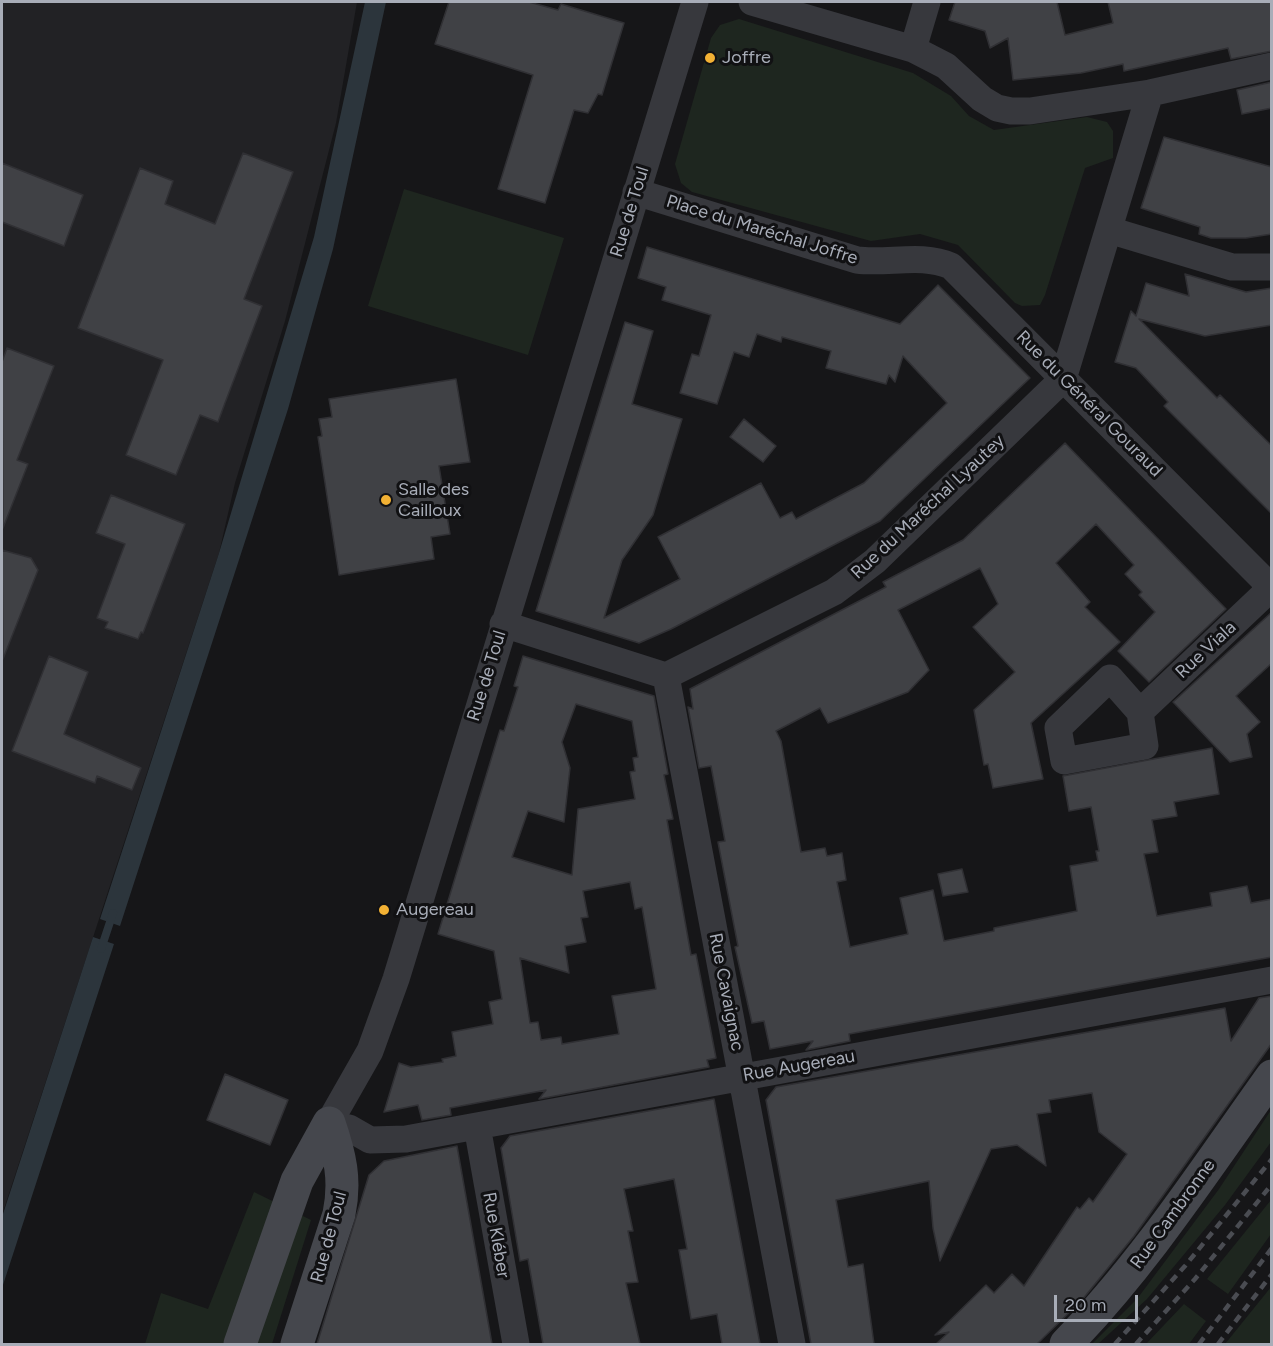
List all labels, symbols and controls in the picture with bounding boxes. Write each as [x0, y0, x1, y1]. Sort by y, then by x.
place label: Joffre [722, 47, 771, 69]
marker: Joffre [703, 51, 717, 65]
street label: Rue de Toul [606, 164, 654, 260]
street label: Place du Maréchal Joffre [664, 191, 860, 269]
street label: Rue du Général Gouraud [1011, 326, 1167, 482]
street label: Rue du Maréchal Lyautey [847, 430, 1009, 584]
place label: Salle des Cailloux [398, 479, 469, 522]
marker: Salle des Cailloux [379, 493, 393, 507]
street label: Rue Viala [1171, 617, 1241, 683]
street label: Rue de Toul [463, 628, 511, 724]
place label: Augereau [396, 899, 474, 921]
marker: Augereau [377, 903, 391, 917]
street label: Rue Cavaignac [704, 931, 748, 1053]
street label: Rue Augereau [741, 1046, 857, 1086]
street label: Rue Cambronne [1126, 1155, 1220, 1273]
street label: Rue de Toul [306, 1189, 352, 1285]
street label: Rue Kléber [478, 1190, 514, 1280]
scale bar [1057, 1283, 1141, 1321]
text: 20 m [1065, 1294, 1106, 1316]

